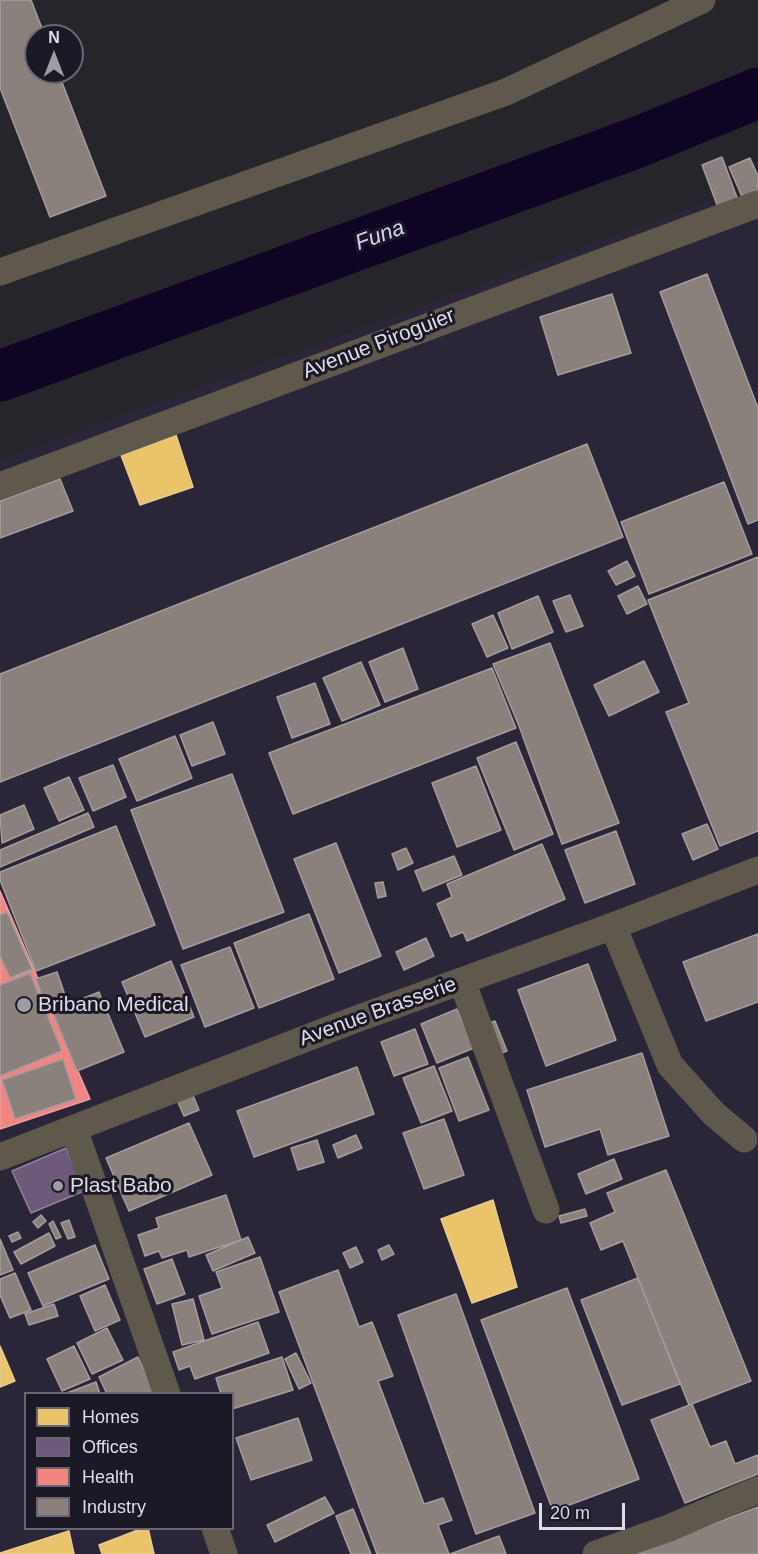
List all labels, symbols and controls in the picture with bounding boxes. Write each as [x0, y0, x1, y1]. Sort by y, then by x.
north arrow [24, 24, 84, 84]
text: N [48, 29, 60, 46]
water label: Funa [352, 215, 408, 257]
street label: Avenue Piroguier [299, 303, 459, 385]
street label: Avenue Brasserie [296, 972, 460, 1052]
place label: Bribano Medical [38, 992, 189, 1018]
marker: Bribano Medical [15, 996, 33, 1014]
place label: Plast Babo [70, 1173, 172, 1199]
marker: Plast Babo [51, 1179, 65, 1193]
legend [24, 1392, 234, 1530]
text: Homes [82, 1407, 139, 1427]
text: Offices [82, 1437, 138, 1457]
text: Health [82, 1467, 134, 1487]
scale bar [542, 1491, 628, 1529]
text: Industry [82, 1497, 146, 1517]
text: 20 m [550, 1503, 590, 1523]

